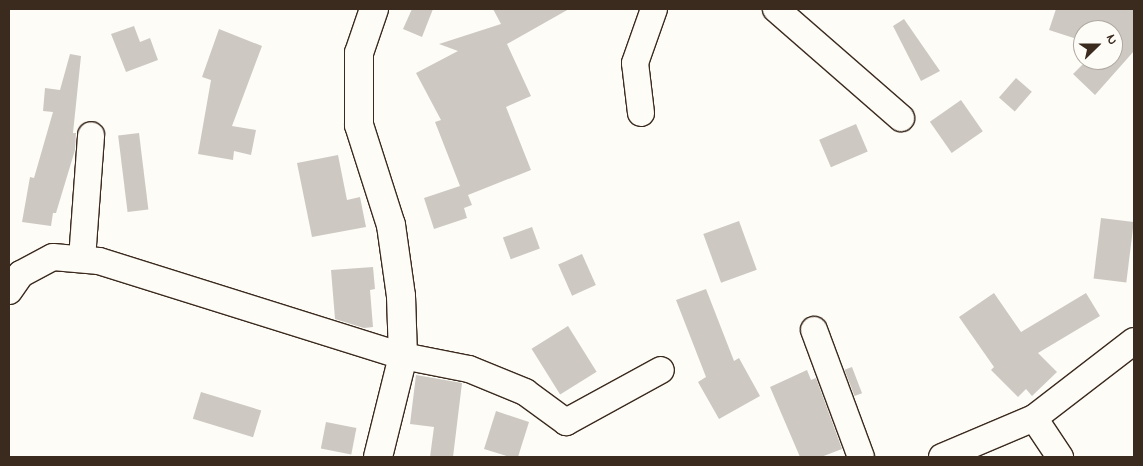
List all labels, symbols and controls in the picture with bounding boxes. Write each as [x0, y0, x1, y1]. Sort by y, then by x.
north arrow [1073, 20, 1123, 70]
text: N [1100, 31, 1123, 48]

